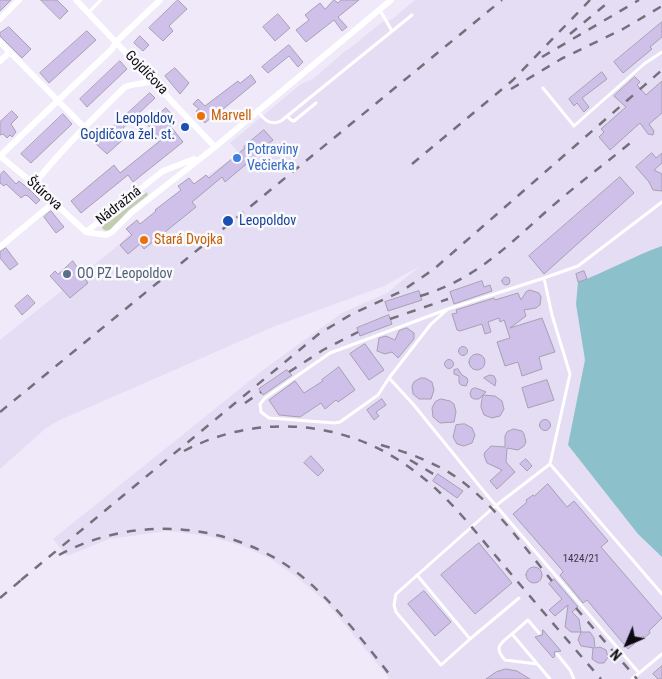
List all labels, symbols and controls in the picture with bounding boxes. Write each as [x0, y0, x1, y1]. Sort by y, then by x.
street label: Gojdičova [121, 48, 171, 98]
place label: Marvell [211, 108, 252, 124]
marker: Marvell [195, 110, 207, 122]
place label: Leopoldov, Gojdičova žel. st. [80, 111, 175, 144]
marker: Leopoldov, Gojdičova žel. st. [179, 121, 191, 133]
place label: Potraviny Večierka [247, 142, 298, 174]
marker: Potraviny Večierka [231, 152, 243, 164]
street label: Štúrova [23, 174, 65, 214]
street label: Nádražná [93, 183, 145, 229]
place label: Leopoldov [239, 213, 296, 229]
marker: Leopoldov [221, 214, 235, 228]
place label: Stará Dvojka [154, 232, 223, 248]
marker: Stará Dvojka [138, 234, 150, 246]
place label: OO PZ Leopoldov [77, 266, 172, 282]
marker: OO PZ Leopoldov [61, 268, 73, 280]
house number: 1424/21 [563, 552, 599, 566]
north arrow [602, 619, 652, 669]
text: N [608, 646, 625, 663]

